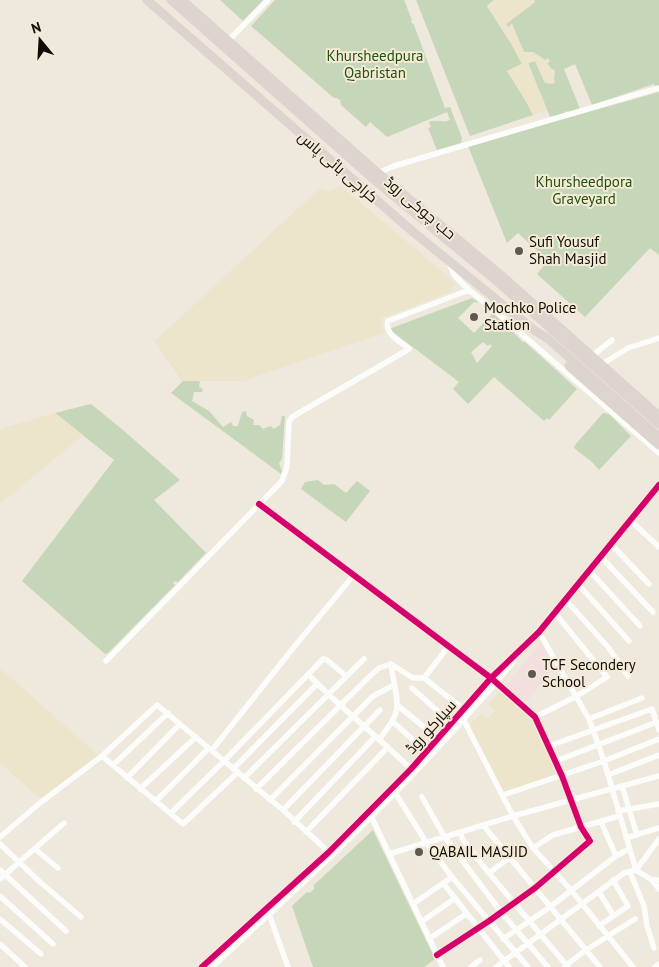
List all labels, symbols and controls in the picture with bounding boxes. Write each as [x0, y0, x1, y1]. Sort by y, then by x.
north arrow [15, 15, 65, 65]
text: N [29, 18, 43, 38]
park label: Khursheedpura Qabristan [327, 46, 423, 82]
street label: کراچی بائی پاس [294, 127, 382, 207]
street label: حب چوکی روڈ [380, 172, 460, 244]
park label: Khursheedpora Graveyard [536, 172, 632, 208]
place label: Sufi Yousuf Shah Masjid [529, 232, 607, 268]
marker: Sufi Yousuf Shah Masjid [513, 245, 525, 257]
place label: Mochko Police Station [484, 298, 576, 334]
marker: Mochko Police Station [468, 311, 480, 323]
place label: TCF Secondery School [542, 655, 636, 691]
marker: TCF Secondery School [526, 668, 538, 680]
street label: سپارکو روڈ [401, 696, 461, 758]
place label: QABAIL MASJID [429, 842, 528, 861]
marker: QABAIL MASJID [413, 846, 425, 858]

